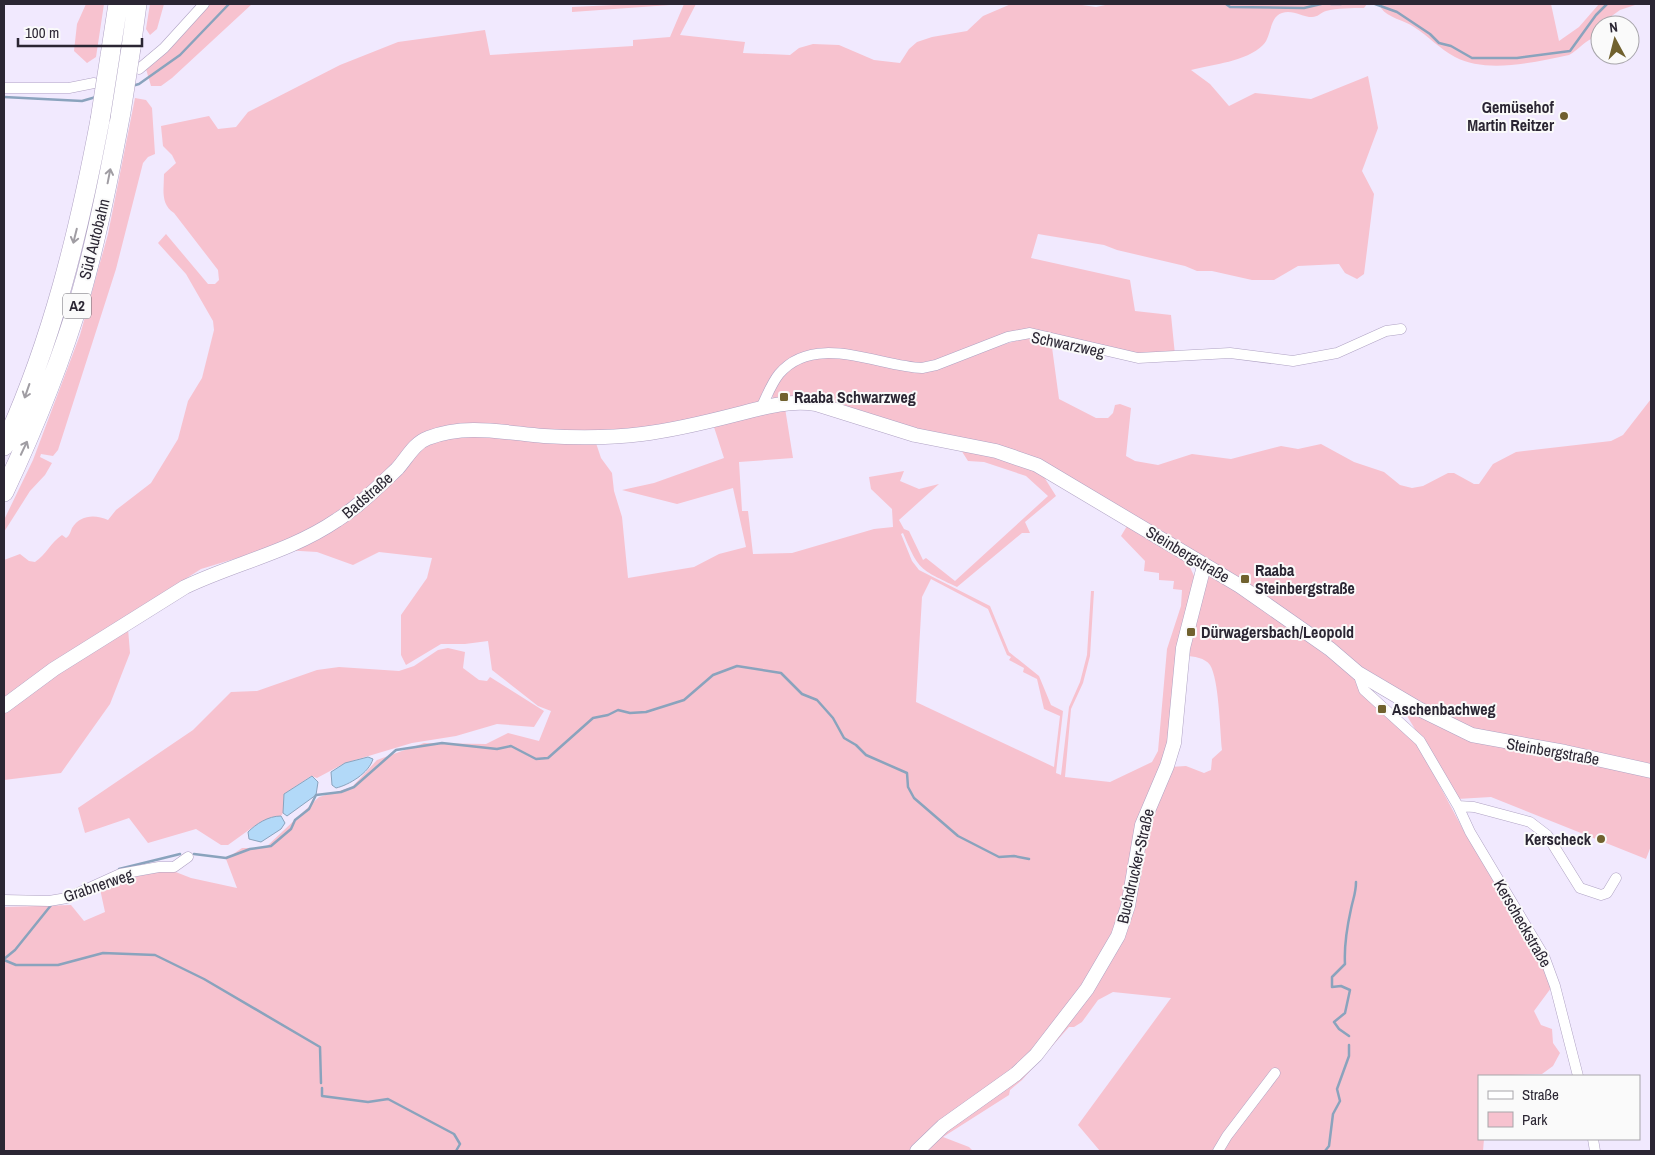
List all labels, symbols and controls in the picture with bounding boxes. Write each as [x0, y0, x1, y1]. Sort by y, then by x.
scale bar [18, 15, 141, 47]
north arrow [1590, 15, 1640, 65]
text: N [1608, 18, 1619, 37]
text: 100 m [25, 22, 59, 43]
place label: Gemüsehof Martin Reitzer [1467, 96, 1555, 136]
marker: Gemüsehof Martin Reitzer [1558, 110, 1570, 122]
one-way arrow [105, 169, 114, 185]
street label: Süd Autobahn [73, 196, 115, 282]
one-way arrow [70, 228, 79, 244]
road number: A2 [63, 294, 91, 318]
street label: Schwarzweg [1029, 326, 1107, 363]
one-way arrow [22, 383, 31, 398]
place label: Raaba Schwarzweg [794, 386, 916, 408]
marker: Raaba Schwarzweg [778, 391, 790, 403]
one-way arrow [20, 441, 30, 456]
street label: Badstraße [337, 467, 397, 523]
street label: Steinbergstraße [1142, 520, 1234, 588]
place label: Raaba Steinbergstraße [1255, 559, 1355, 599]
marker: Raaba Steinbergstraße [1239, 573, 1251, 585]
place label: Dürwagersbach/Leopold [1201, 621, 1354, 643]
marker: Dürwagersbach/Leopold [1185, 626, 1197, 638]
place label: Aschenbachweg [1392, 698, 1496, 720]
marker: Aschenbachweg [1376, 703, 1388, 715]
street label: Steinbergstraße [1505, 732, 1601, 770]
street label: Buchdrucker-Straße [1111, 806, 1159, 926]
place label: Kerscheck [1525, 828, 1592, 850]
marker: Kerscheck [1595, 833, 1607, 845]
street label: Grabnerweg [60, 863, 136, 907]
street label: Kerscheckstraße [1489, 875, 1557, 971]
legend [1478, 1075, 1640, 1140]
text: Straße [1522, 1084, 1559, 1105]
text: Park [1522, 1109, 1548, 1130]

